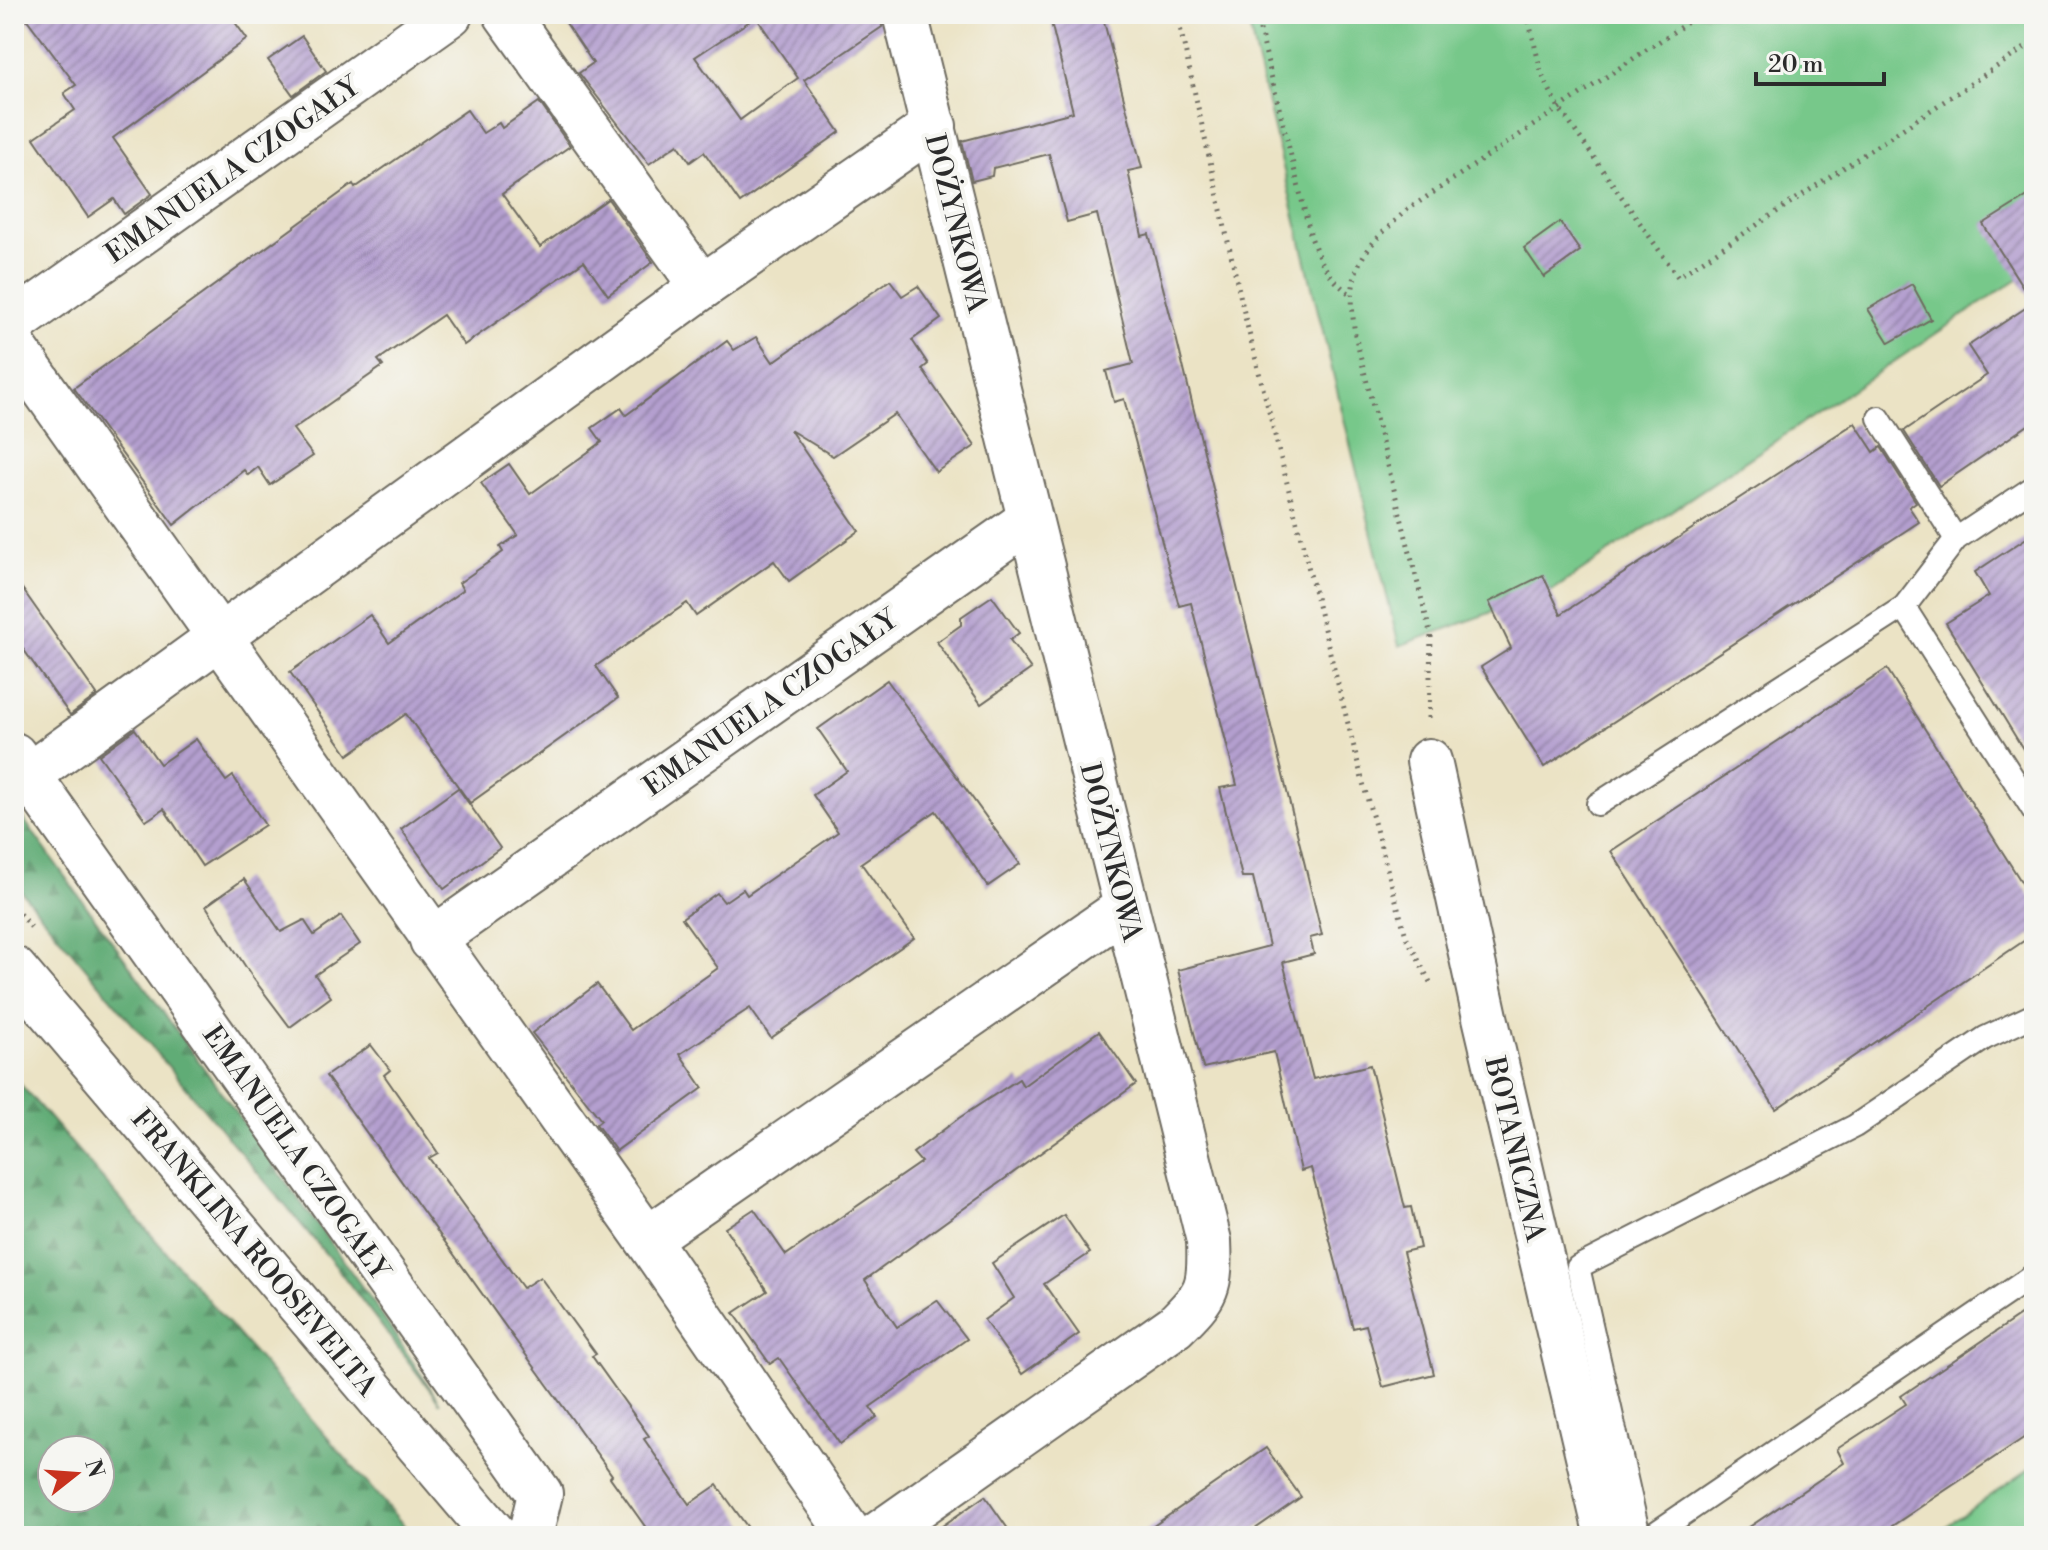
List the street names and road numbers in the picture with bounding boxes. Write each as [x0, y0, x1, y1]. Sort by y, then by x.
street label: EMANUELA CZOGAŁY [99, 68, 368, 271]
street label: DOŻYNKOWA [916, 130, 996, 317]
street label: EMANUELA CZOGAŁY [637, 601, 906, 804]
street label: DOŻYNKOWA [1071, 759, 1151, 946]
street label: EMANUELA CZOGAŁY [195, 1019, 398, 1288]
street label: BOTANICZNA [1476, 1053, 1553, 1246]
street label: FRANKLINA ROOSEVELTA [123, 1102, 385, 1404]

